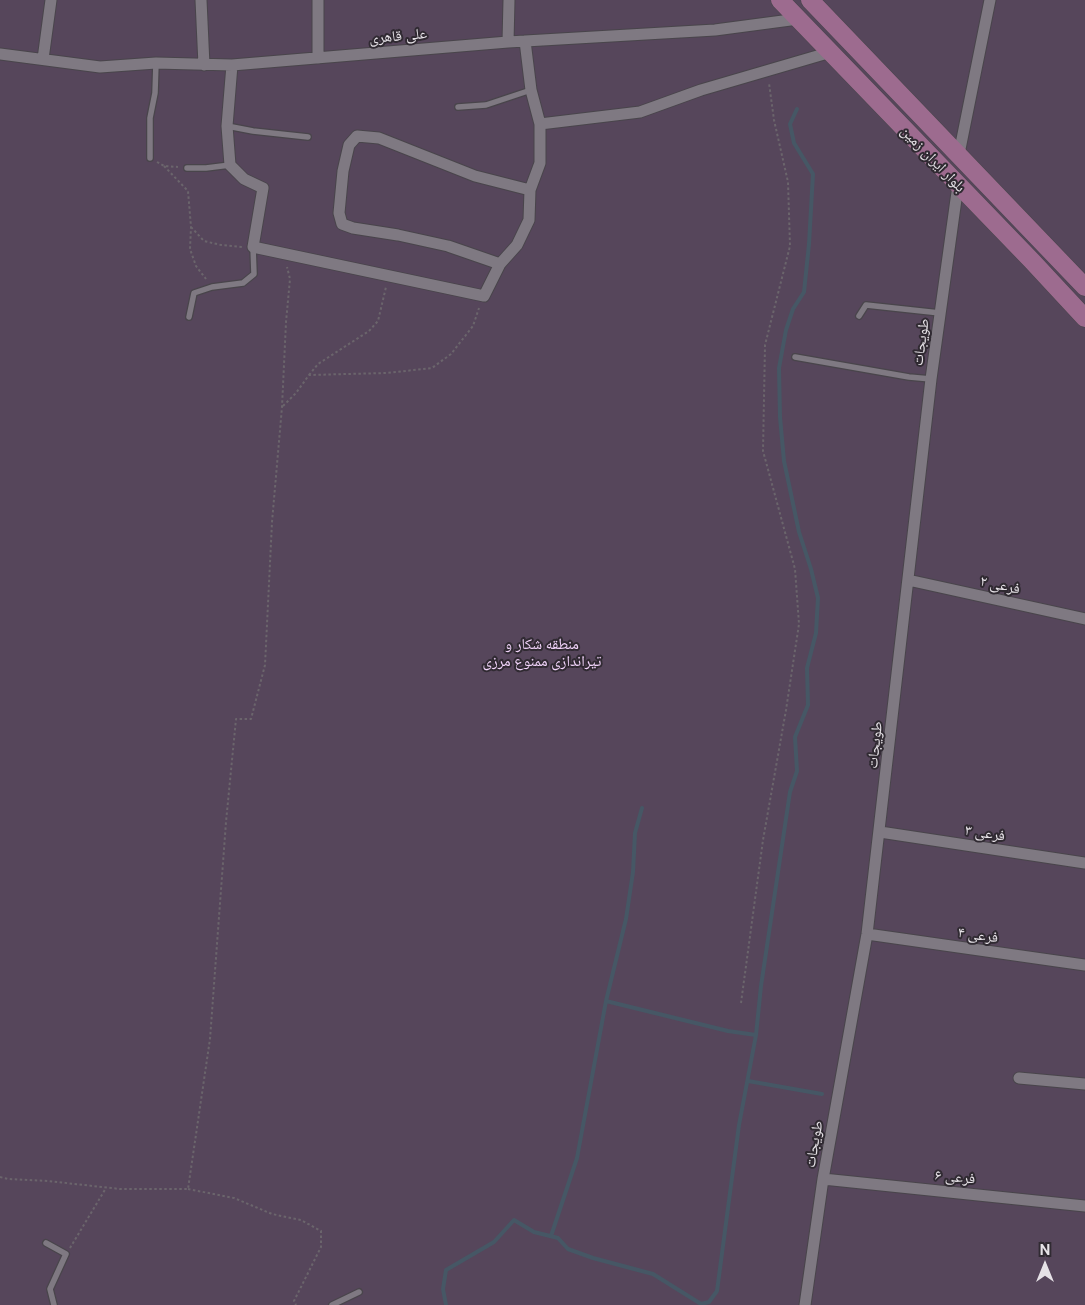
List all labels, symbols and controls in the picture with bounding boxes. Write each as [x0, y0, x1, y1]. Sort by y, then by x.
street label: علی قاهری [368, 24, 428, 48]
street label: بلوار ایران زمین [897, 122, 969, 196]
street label: طویجات [909, 317, 933, 367]
street label: فرعی ۲ [978, 572, 1022, 598]
park label: منطقه شکار و تیراندازی ممنوع مرزی [483, 635, 601, 670]
street label: طویجات [864, 720, 886, 770]
street label: فرعی ۳ [964, 821, 1006, 845]
street label: فرعی ۴ [957, 923, 999, 947]
street label: طویجات [801, 1119, 827, 1169]
street label: فرعی ۶ [934, 1166, 976, 1188]
north arrow [1020, 1240, 1070, 1290]
text: N [1040, 1242, 1050, 1258]

